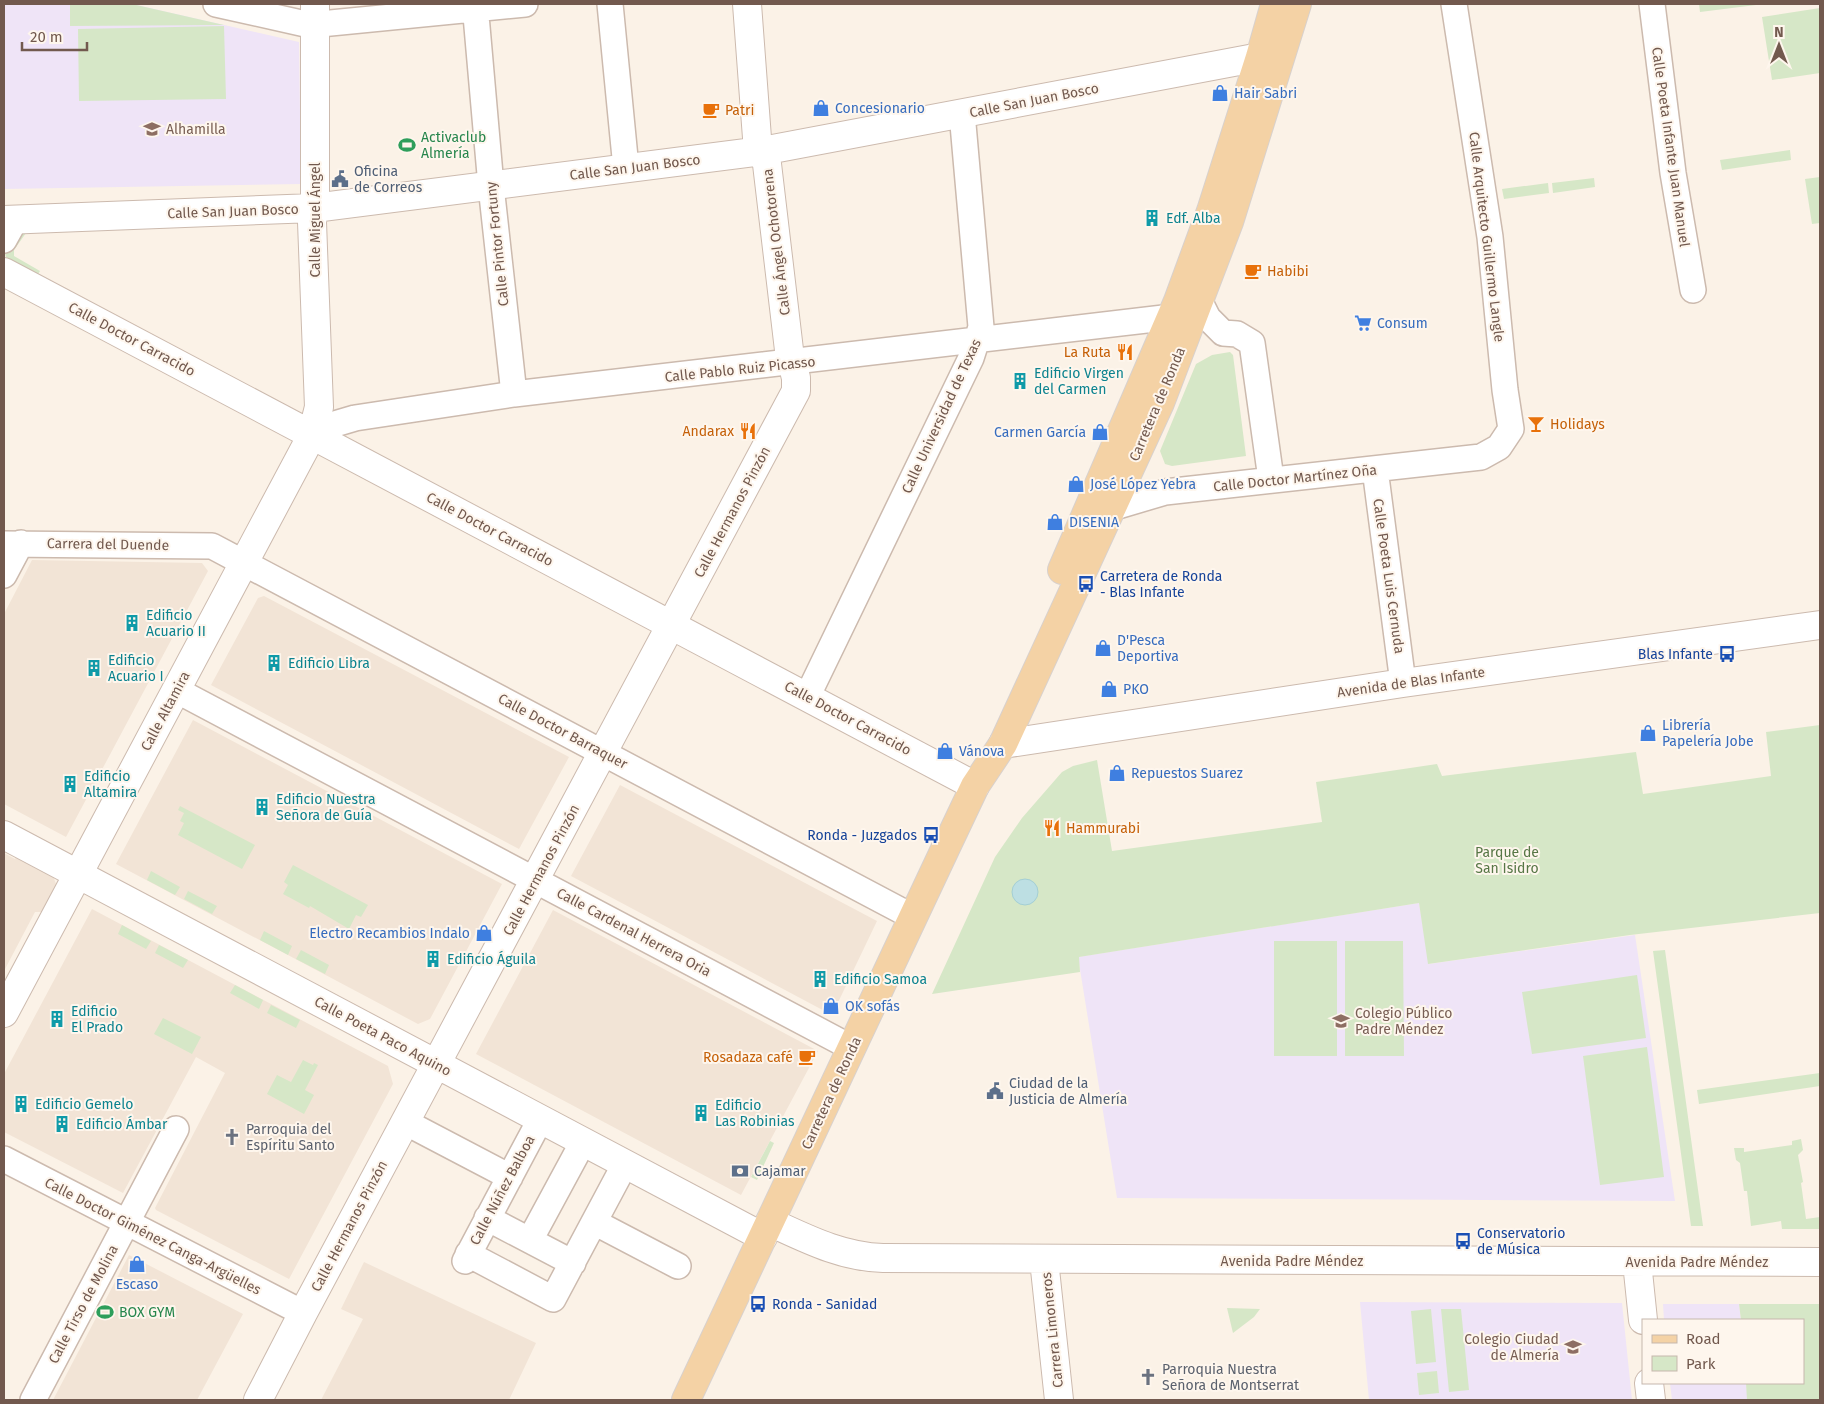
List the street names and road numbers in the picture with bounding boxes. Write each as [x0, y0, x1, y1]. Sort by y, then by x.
street label: Calle Poeta Infante Juan Manuel [1648, 46, 1693, 248]
street label: Calle San Juan Bosco [968, 80, 1100, 121]
street label: Calle Arquitecto Guillermo Langle [1465, 131, 1508, 343]
street label: Calle San Juan Bosco [569, 151, 701, 184]
street label: Calle Miguel Ángel [306, 162, 324, 278]
street label: Calle Ángel Ochotorena [758, 168, 794, 316]
street label: Calle Pintor Fortuny [482, 181, 512, 307]
street label: Calle San Juan Bosco [167, 201, 299, 222]
street label: Calle Doctor Carracido [65, 299, 198, 380]
street label: Calle Universidad de Texas [898, 336, 985, 496]
street label: Carretera de Ronda [1126, 345, 1189, 464]
street label: Calle Pablo Ruiz Picasso [664, 353, 816, 386]
street label: Calle Hermanos Pinzón [691, 444, 774, 581]
street label: Calle Doctor Martínez Oña [1212, 461, 1378, 496]
street label: Calle Doctor Carracido [423, 489, 556, 570]
street label: Calle Poeta Luis Cernuda [1369, 497, 1408, 655]
street label: Carrera del Duende [47, 535, 169, 554]
street label: Avenida de Blas Infante [1336, 664, 1486, 701]
street label: Calle Altamira [137, 668, 194, 754]
street label: Calle Doctor Carracido [781, 678, 914, 759]
street label: Calle Doctor Barraquer [495, 690, 631, 773]
street label: Calle Hermanos Pinzón [500, 802, 583, 939]
street label: Calle Cardenal Herrera Oria [554, 884, 714, 980]
street label: Calle Poeta Paco Aquino [311, 993, 454, 1080]
street label: Carretera de Ronda [798, 1034, 865, 1152]
street label: Calle Núñez Balboa [466, 1132, 539, 1248]
street label: Calle Hermanos Pinzón [308, 1158, 391, 1295]
street label: Calle Doctor Giménez Canga-Argüelles [42, 1174, 264, 1299]
street label: Calle Tirso de Molina [45, 1242, 122, 1367]
street label: Avenida Padre Méndez [1221, 1253, 1363, 1270]
street label: Avenida Padre Méndez [1626, 1254, 1768, 1271]
street label: Carrera Limoneros [1038, 1271, 1067, 1389]

